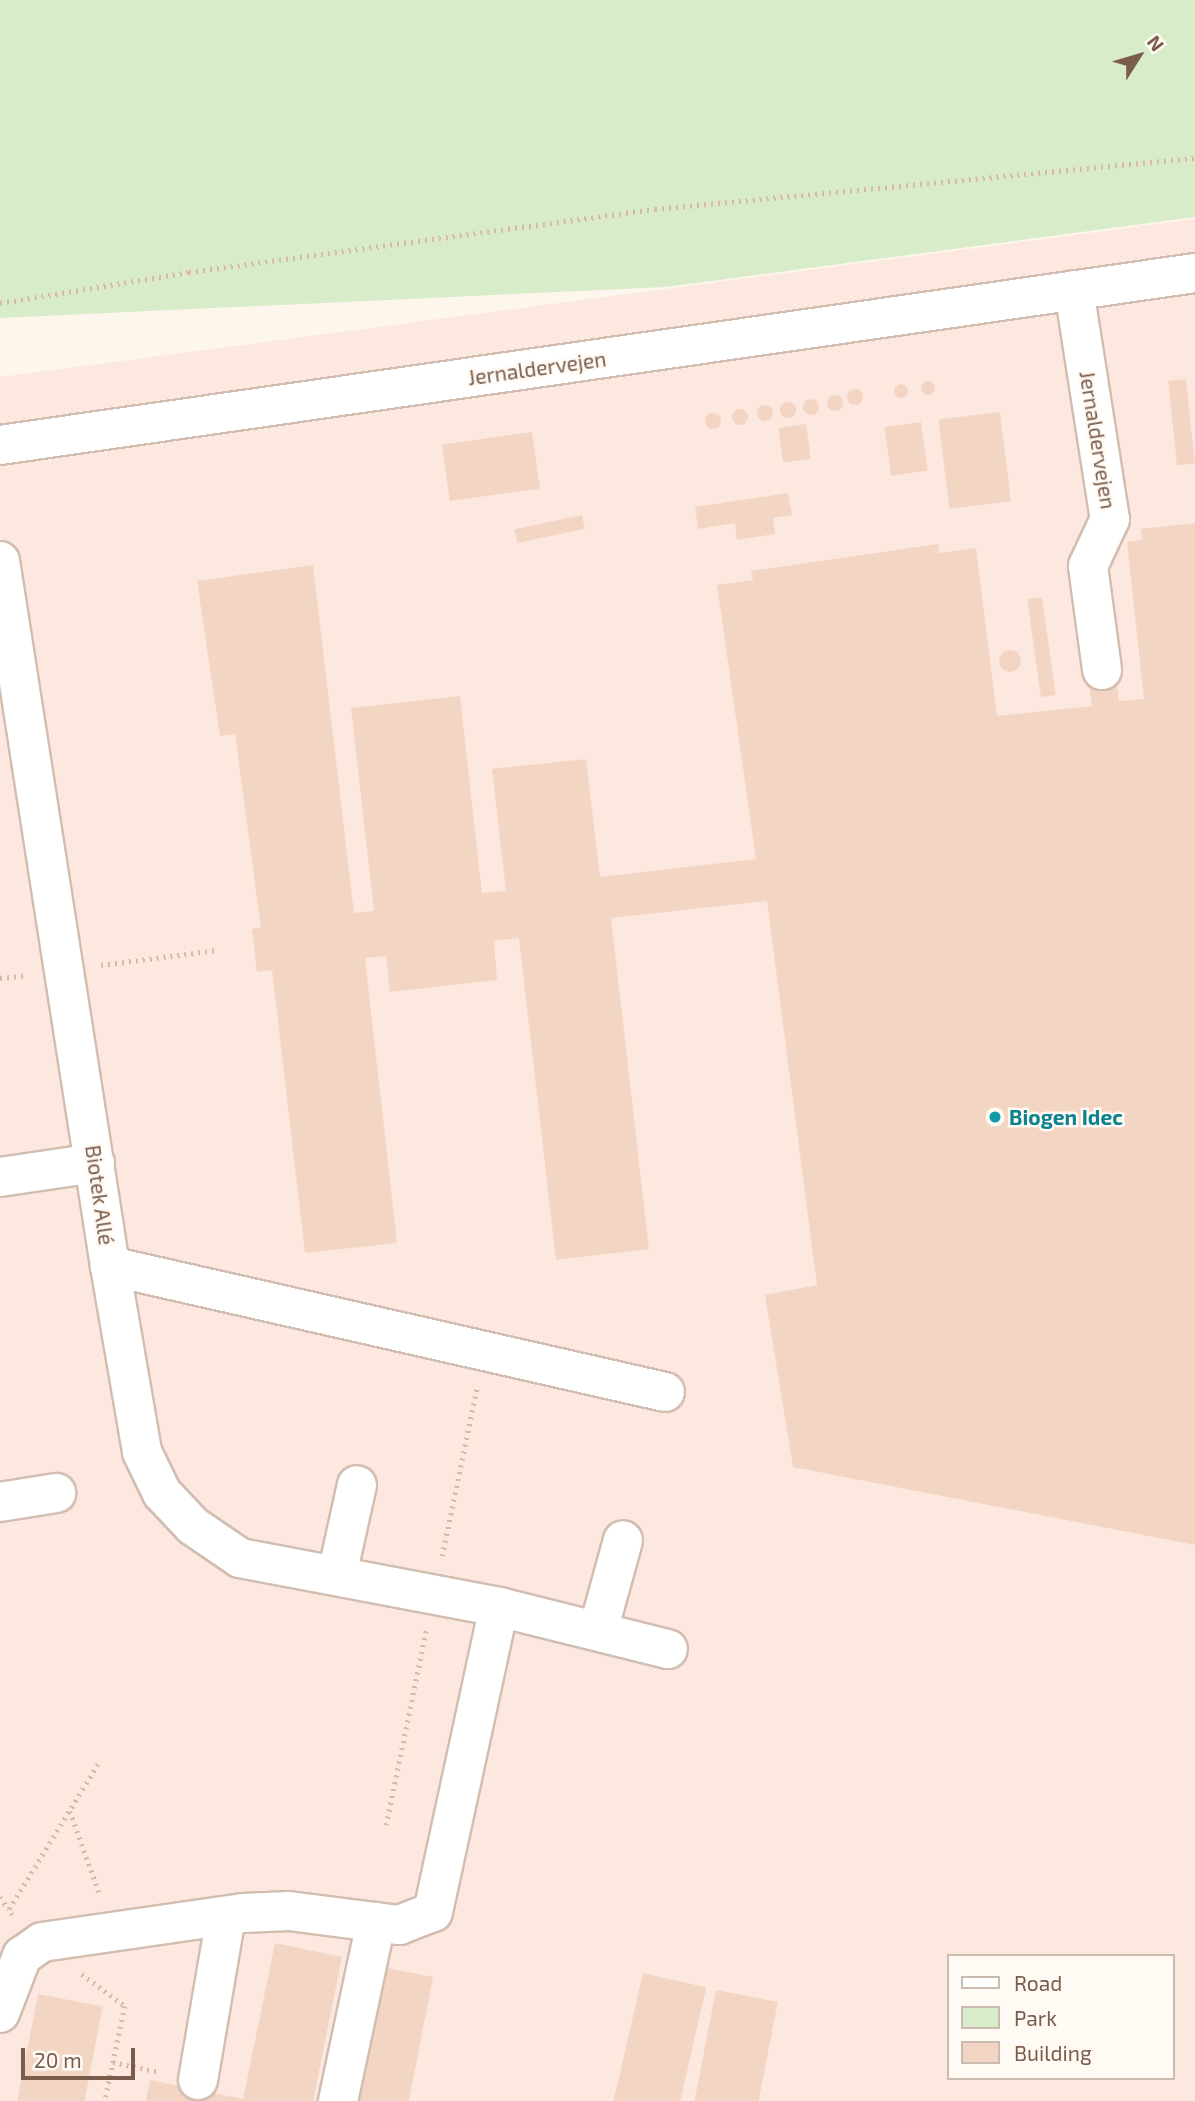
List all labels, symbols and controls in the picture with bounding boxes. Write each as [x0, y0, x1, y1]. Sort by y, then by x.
north arrow [1104, 21, 1174, 91]
text: N [1143, 31, 1169, 55]
street label: Jernaldervejen [466, 346, 608, 390]
street label: Jernaldervejen [1075, 369, 1121, 511]
place label: Biogen Idec [1009, 1104, 1123, 1130]
marker: Biogen Idec [987, 1109, 1003, 1125]
street label: Biotek Allé [80, 1143, 120, 1247]
legend [946, 1954, 1174, 2080]
text: Road [1014, 1970, 1062, 1995]
text: Park [1014, 2005, 1057, 2030]
scale bar [24, 2035, 138, 2078]
text: Building [1014, 2040, 1092, 2065]
text: 20 m [34, 2047, 82, 2072]

